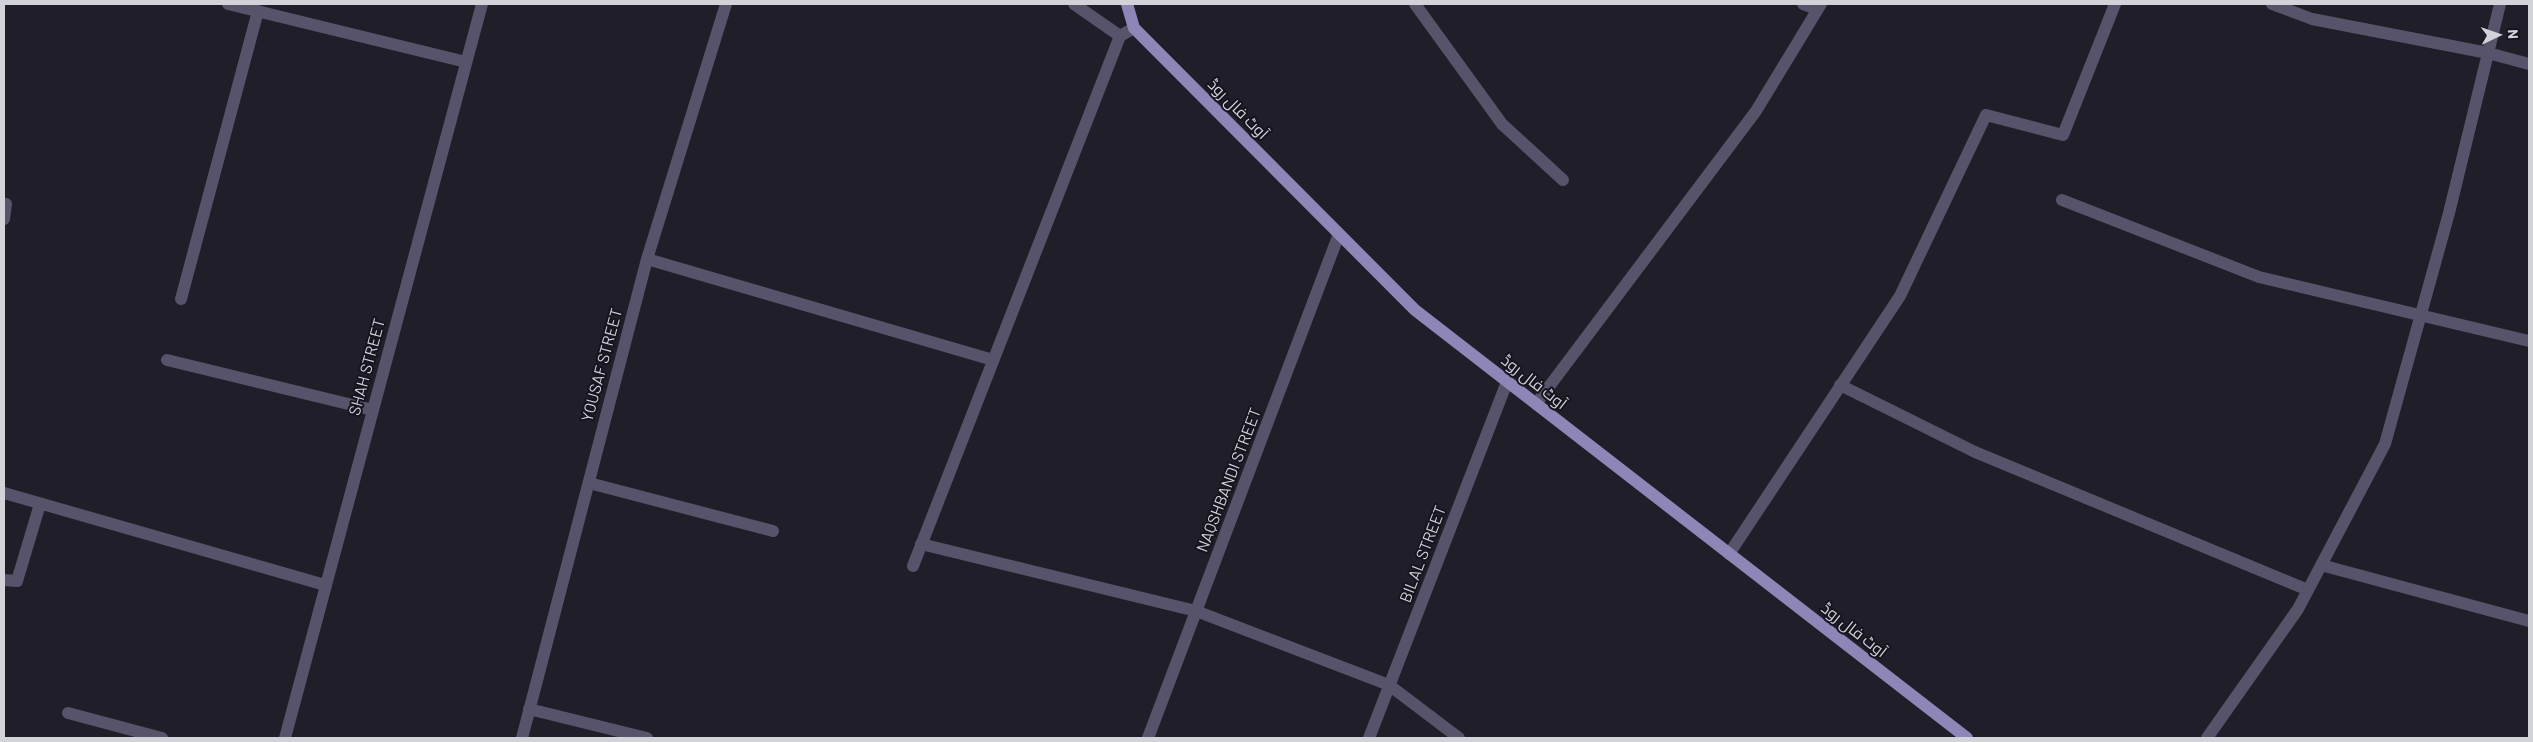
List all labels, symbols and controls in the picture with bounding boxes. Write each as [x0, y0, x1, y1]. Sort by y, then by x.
north arrow [2473, 10, 2523, 60]
text: N [2505, 29, 2522, 39]
street label: آوٹ فال روڈ [1204, 75, 1272, 143]
street label: YOUSAF STREET [578, 306, 626, 424]
street label: SHAH STREET [345, 316, 389, 418]
street label: آوٹ فال روڈ [1497, 350, 1571, 414]
street label: NAQSHBANDI STREET [1193, 405, 1265, 555]
street label: BILAL STREET [1396, 503, 1450, 605]
street label: آوٹ فال روڈ [1817, 598, 1891, 662]

